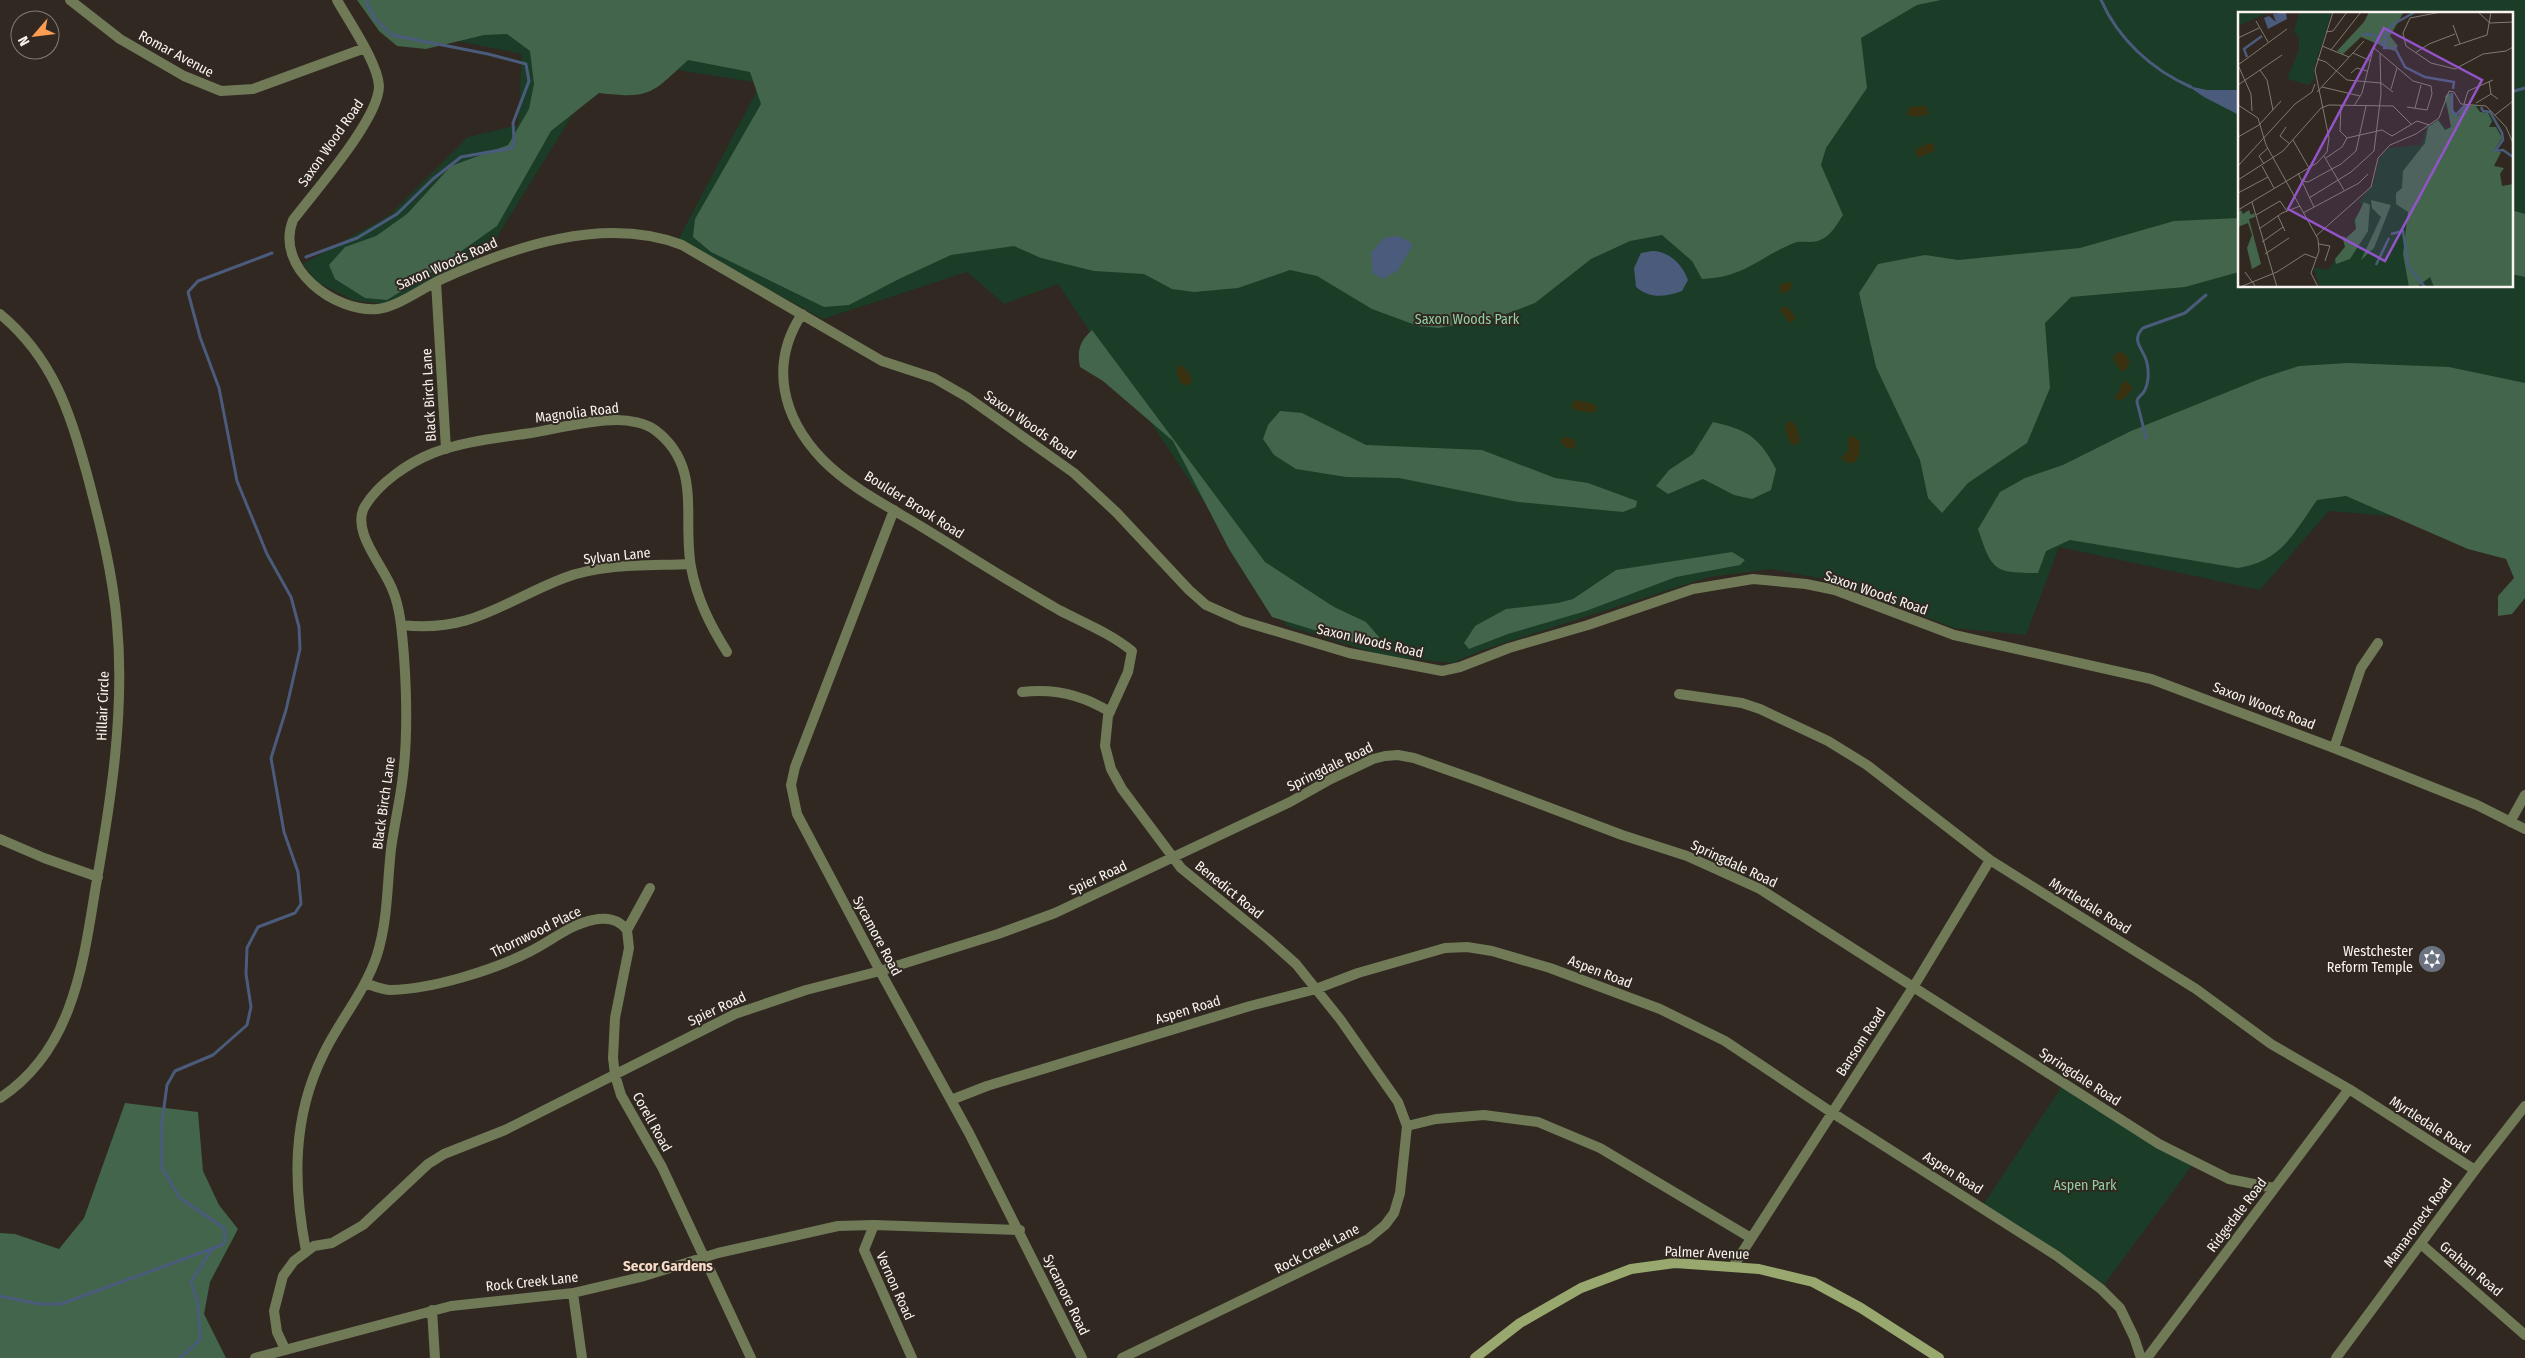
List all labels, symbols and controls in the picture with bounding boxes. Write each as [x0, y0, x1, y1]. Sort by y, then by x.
north arrow [10, 10, 60, 60]
inset map [2238, 12, 2512, 288]
street label: Romar Avenue [136, 27, 217, 81]
text: N [14, 33, 33, 49]
street label: Saxon Wood Road [295, 96, 367, 190]
street label: Saxon Woods Road [394, 234, 500, 294]
park label: Saxon Woods Park [1415, 311, 1520, 328]
street label: Black Birch Lane [418, 348, 440, 442]
street label: Saxon Woods Road [981, 387, 1079, 463]
street label: Magnolia Road [534, 399, 620, 427]
street label: Boulder Brook Road [861, 468, 967, 542]
street label: Sylvan Lane [583, 544, 651, 568]
street label: Saxon Woods Road [1822, 567, 1930, 619]
street label: Saxon Woods Road [1315, 620, 1425, 662]
street label: Hillair Circle [93, 671, 113, 741]
street label: Saxon Woods Road [2210, 679, 2318, 733]
street label: Springdale Road [1284, 739, 1376, 795]
street label: Black Birch Lane [369, 755, 399, 851]
street label: Springdale Road [1688, 837, 1780, 891]
street label: Spier Road [1066, 857, 1130, 899]
street label: Benedict Road [1191, 857, 1267, 923]
street label: Myrtledale Road [2046, 874, 2134, 938]
street label: Sycamore Road [849, 893, 905, 979]
street label: Thornwood Place [488, 903, 584, 961]
place label: Westchester Reform Temple [2327, 943, 2413, 976]
synagogue icon: Westchester Reform Temple [2417, 944, 2447, 974]
street label: Aspen Road [1565, 952, 1635, 992]
street label: Spier Road [685, 988, 749, 1030]
street label: Aspen Road [1153, 992, 1223, 1028]
street label: Bansom Road [1833, 1005, 1889, 1079]
street label: Springdale Road [2036, 1044, 2124, 1110]
street label: Corell Road [629, 1089, 675, 1155]
street label: Myrtledale Road [2386, 1093, 2474, 1157]
street label: Aspen Road [1920, 1148, 1986, 1198]
street label: Ridgedale Road [2203, 1174, 2271, 1256]
street label: Mamaroneck Road [2380, 1175, 2456, 1271]
park label: Aspen Park [2053, 1177, 2117, 1194]
street label: Rock Creek Lane [1272, 1220, 1362, 1278]
street label: Graham Road [2436, 1238, 2506, 1300]
street label: Palmer Avenue [1664, 1243, 1750, 1263]
street label: Vernon Road [872, 1249, 918, 1323]
street label: Sycamore Road [1039, 1252, 1093, 1338]
district label: Secor Gardens [623, 1257, 713, 1275]
street label: Rock Creek Lane [485, 1269, 579, 1295]

